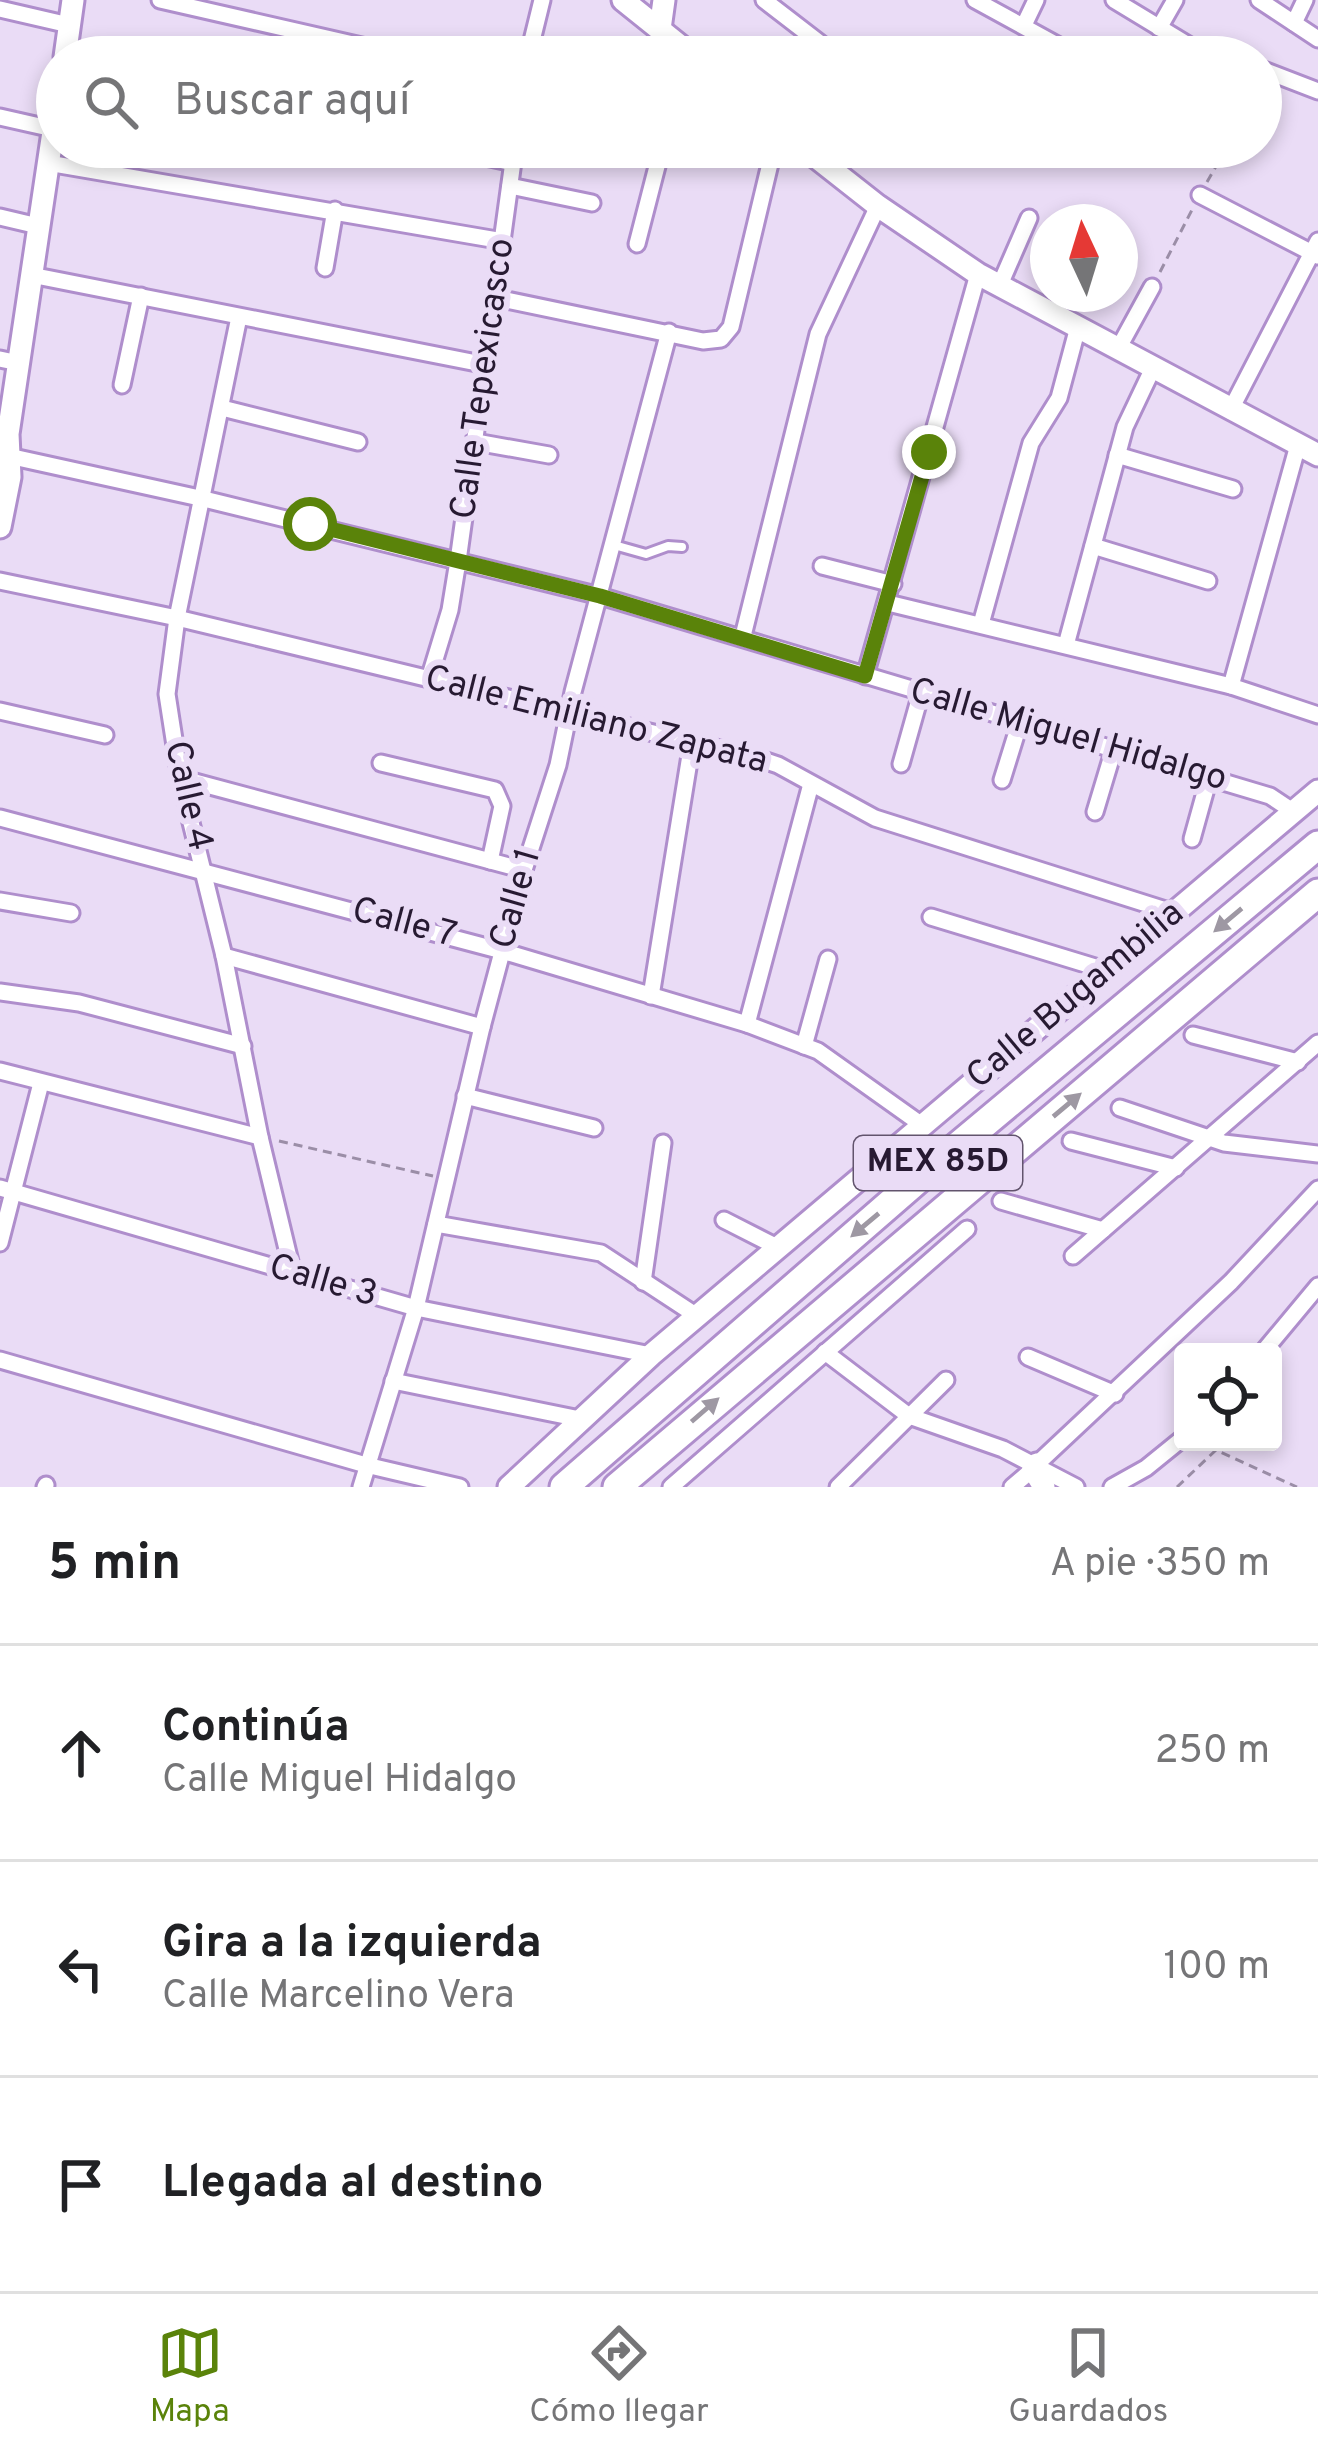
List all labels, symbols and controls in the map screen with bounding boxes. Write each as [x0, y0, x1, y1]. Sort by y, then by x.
search box [36, 36, 1282, 168]
icon: search [78, 69, 144, 135]
text: Buscar aquí [174, 74, 410, 131]
north arrow [1030, 204, 1138, 312]
street label: Calle Tepexicasco [442, 235, 526, 523]
route end [902, 425, 956, 479]
route start [283, 497, 337, 551]
street label: Calle Emiliano Zapata [420, 656, 772, 786]
street label: Calle Miguel Hidalgo [904, 669, 1232, 803]
street label: Calle 4 [152, 737, 222, 855]
street label: Calle 1 [481, 843, 553, 955]
street label: Calle 7 [347, 888, 461, 960]
street label: Calle Bugambilia [958, 892, 1194, 1100]
one-way arrow [1213, 907, 1243, 933]
one-way arrow [1052, 1092, 1082, 1118]
road number: MEX 85D [854, 1136, 1022, 1190]
one-way arrow [850, 1211, 880, 1238]
street label: Calle 3 [264, 1245, 382, 1319]
map controls [1174, 1343, 1282, 1451]
button: locate [1174, 1343, 1282, 1451]
one-way arrow [690, 1398, 720, 1424]
text: 5 min [48, 1533, 181, 1598]
text: A pie · 350 m [1050, 1541, 1270, 1590]
text: Continúa [162, 1700, 349, 1757]
icon: ahead [48, 1720, 114, 1786]
text: 250 m [1155, 1728, 1270, 1777]
text: Calle Miguel Hidalgo [162, 1757, 517, 1806]
text: Gira a la izquierda [162, 1916, 542, 1973]
icon: left [48, 1936, 114, 2002]
text: 100 m [1163, 1944, 1270, 1993]
text: Calle Marcelino Vera [162, 1973, 515, 2022]
icon: arrive [48, 2152, 114, 2218]
text: Llegada al destino [162, 2156, 543, 2213]
tab: Mapa [150, 2320, 230, 2434]
tab: Cómo llegar [529, 2320, 709, 2434]
tab: Guardados [1008, 2320, 1168, 2434]

